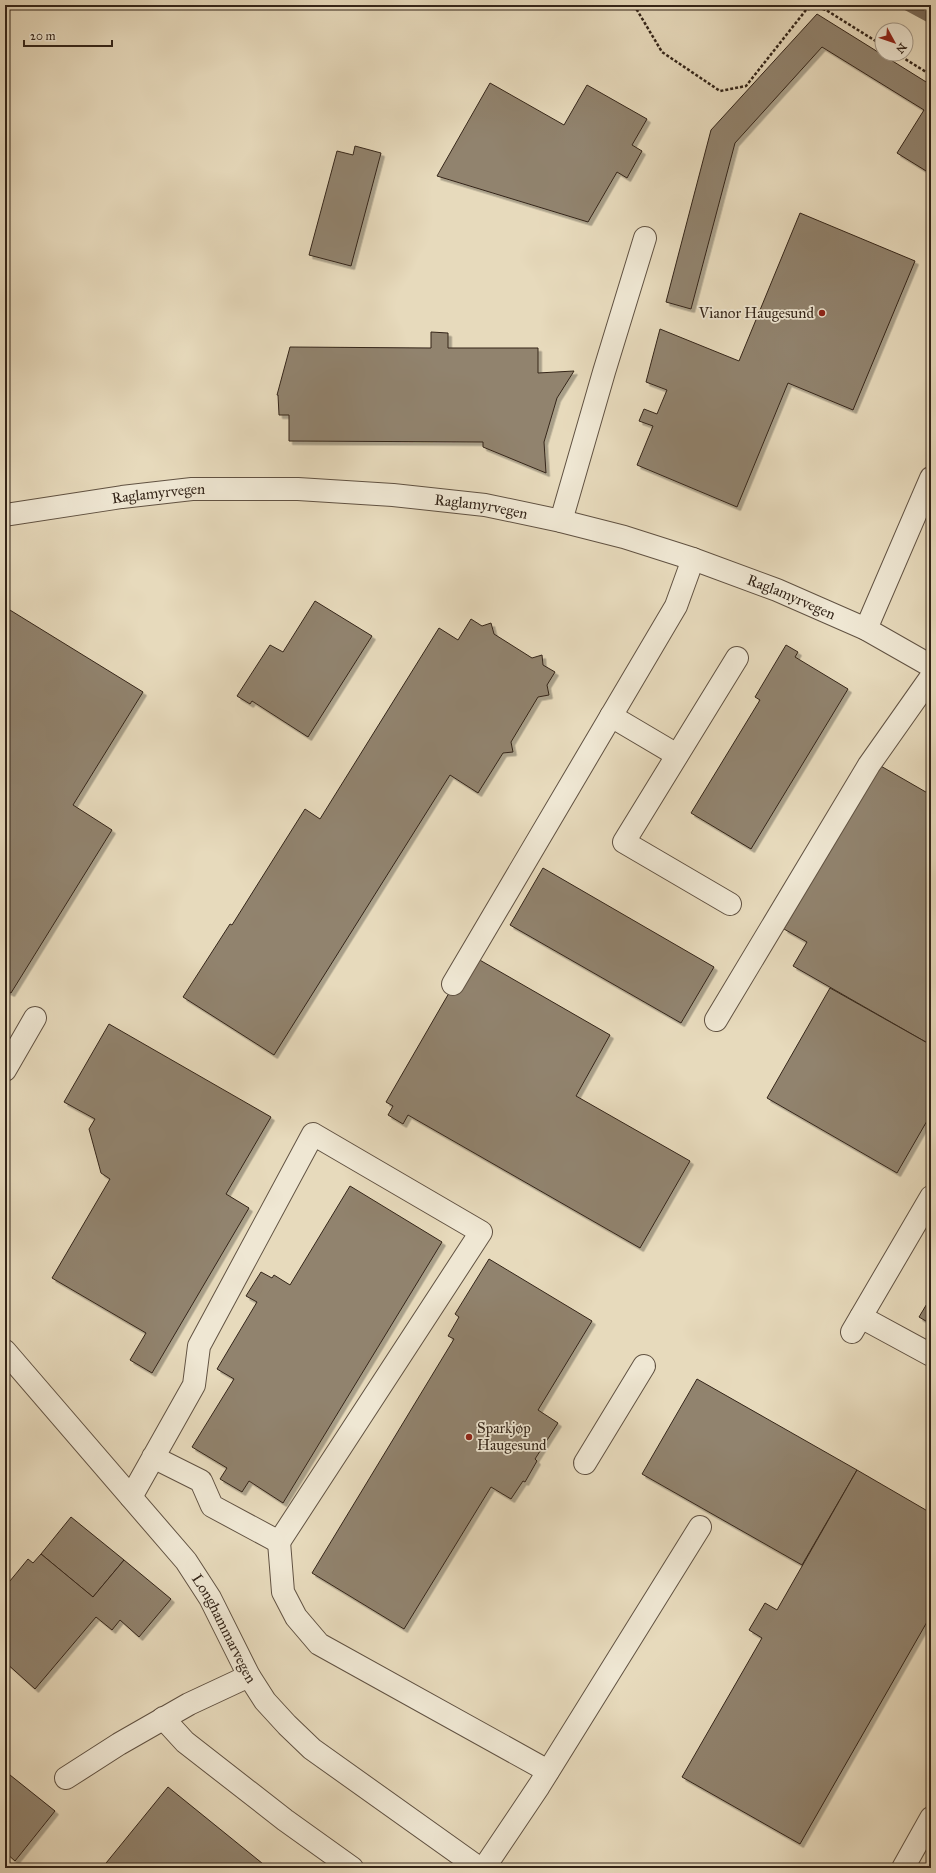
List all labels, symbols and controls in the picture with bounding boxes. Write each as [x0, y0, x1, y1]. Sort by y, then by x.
scale bar [24, 22, 112, 48]
north arrow [874, 22, 914, 62]
text: 20 m [30, 29, 56, 43]
text: N [893, 40, 909, 56]
place label: Vianor Haugesund [698, 304, 814, 322]
marker: Vianor Haugesund [817, 308, 827, 318]
street label: Raglamyrvegen [110, 480, 205, 507]
street label: Raglamyrvegen [434, 491, 529, 523]
street label: Raglamyrvegen [745, 571, 838, 623]
place label: Sparkjøp Haugesund [477, 1419, 547, 1454]
marker: Sparkjøp Haugesund [464, 1432, 474, 1442]
street label: Longhammarvegen [188, 1571, 260, 1687]

